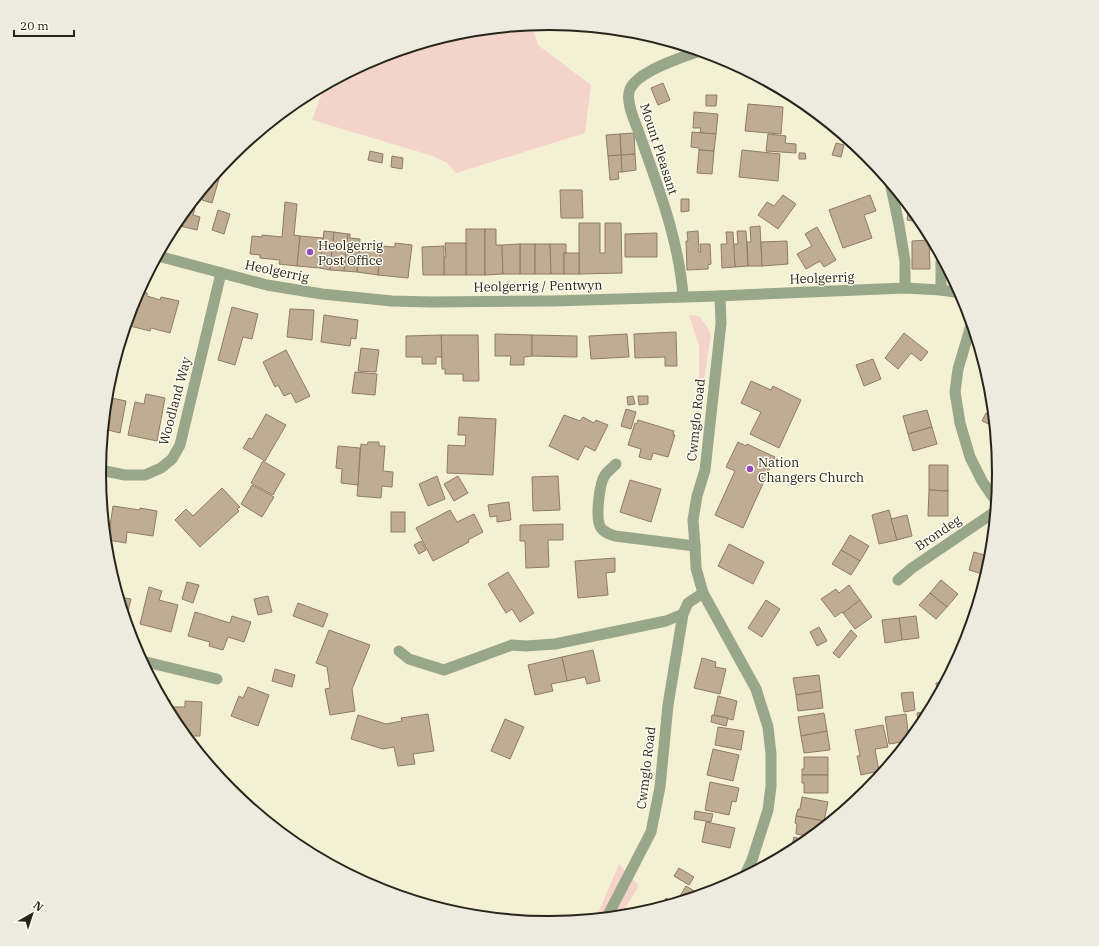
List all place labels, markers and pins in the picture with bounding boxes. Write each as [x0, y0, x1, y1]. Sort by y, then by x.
place label: Heolgerrig Post Office [318, 237, 383, 269]
marker: Heolgerrig Post Office [305, 247, 315, 257]
place label: Nation Changers Church [758, 454, 864, 486]
marker: Nation Changers Church [745, 464, 755, 474]

